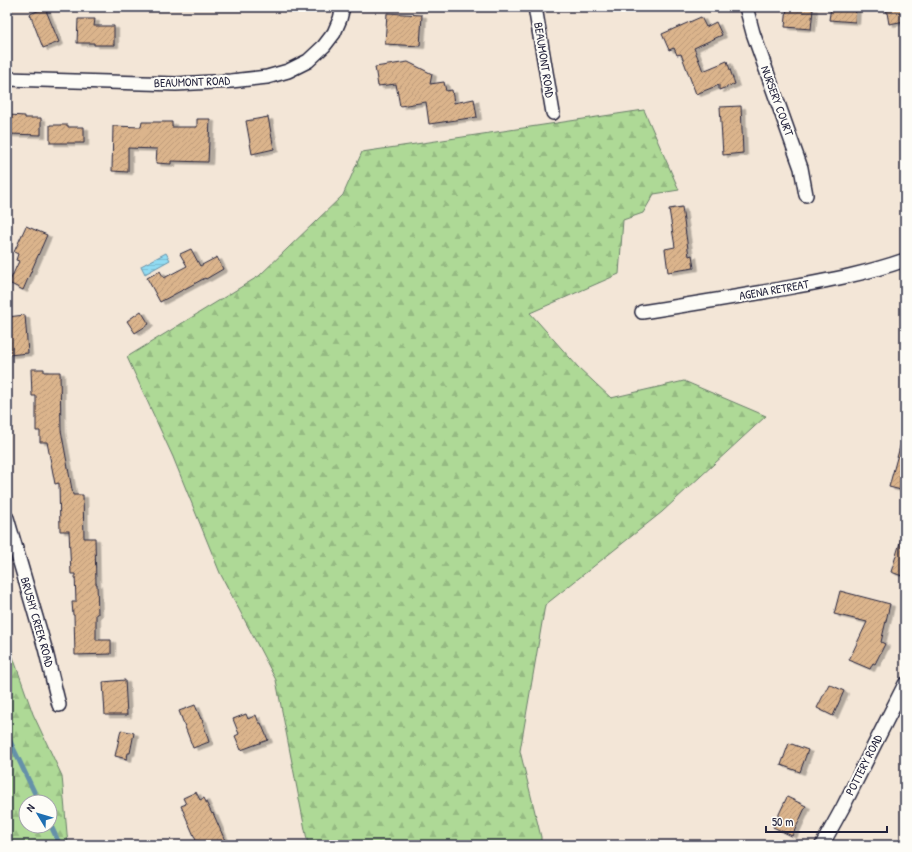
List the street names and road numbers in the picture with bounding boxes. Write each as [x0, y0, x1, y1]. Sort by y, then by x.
street label: BEAUMONT ROAD [530, 21, 559, 99]
street label: NURSERY COURT [757, 63, 798, 139]
street label: BEAUMONT ROAD [154, 72, 231, 91]
street label: AGENA RETREAT [738, 275, 810, 304]
street label: BRUSHY CREEK ROAD [17, 575, 59, 669]
street label: POTTERY ROAD [841, 731, 886, 798]

